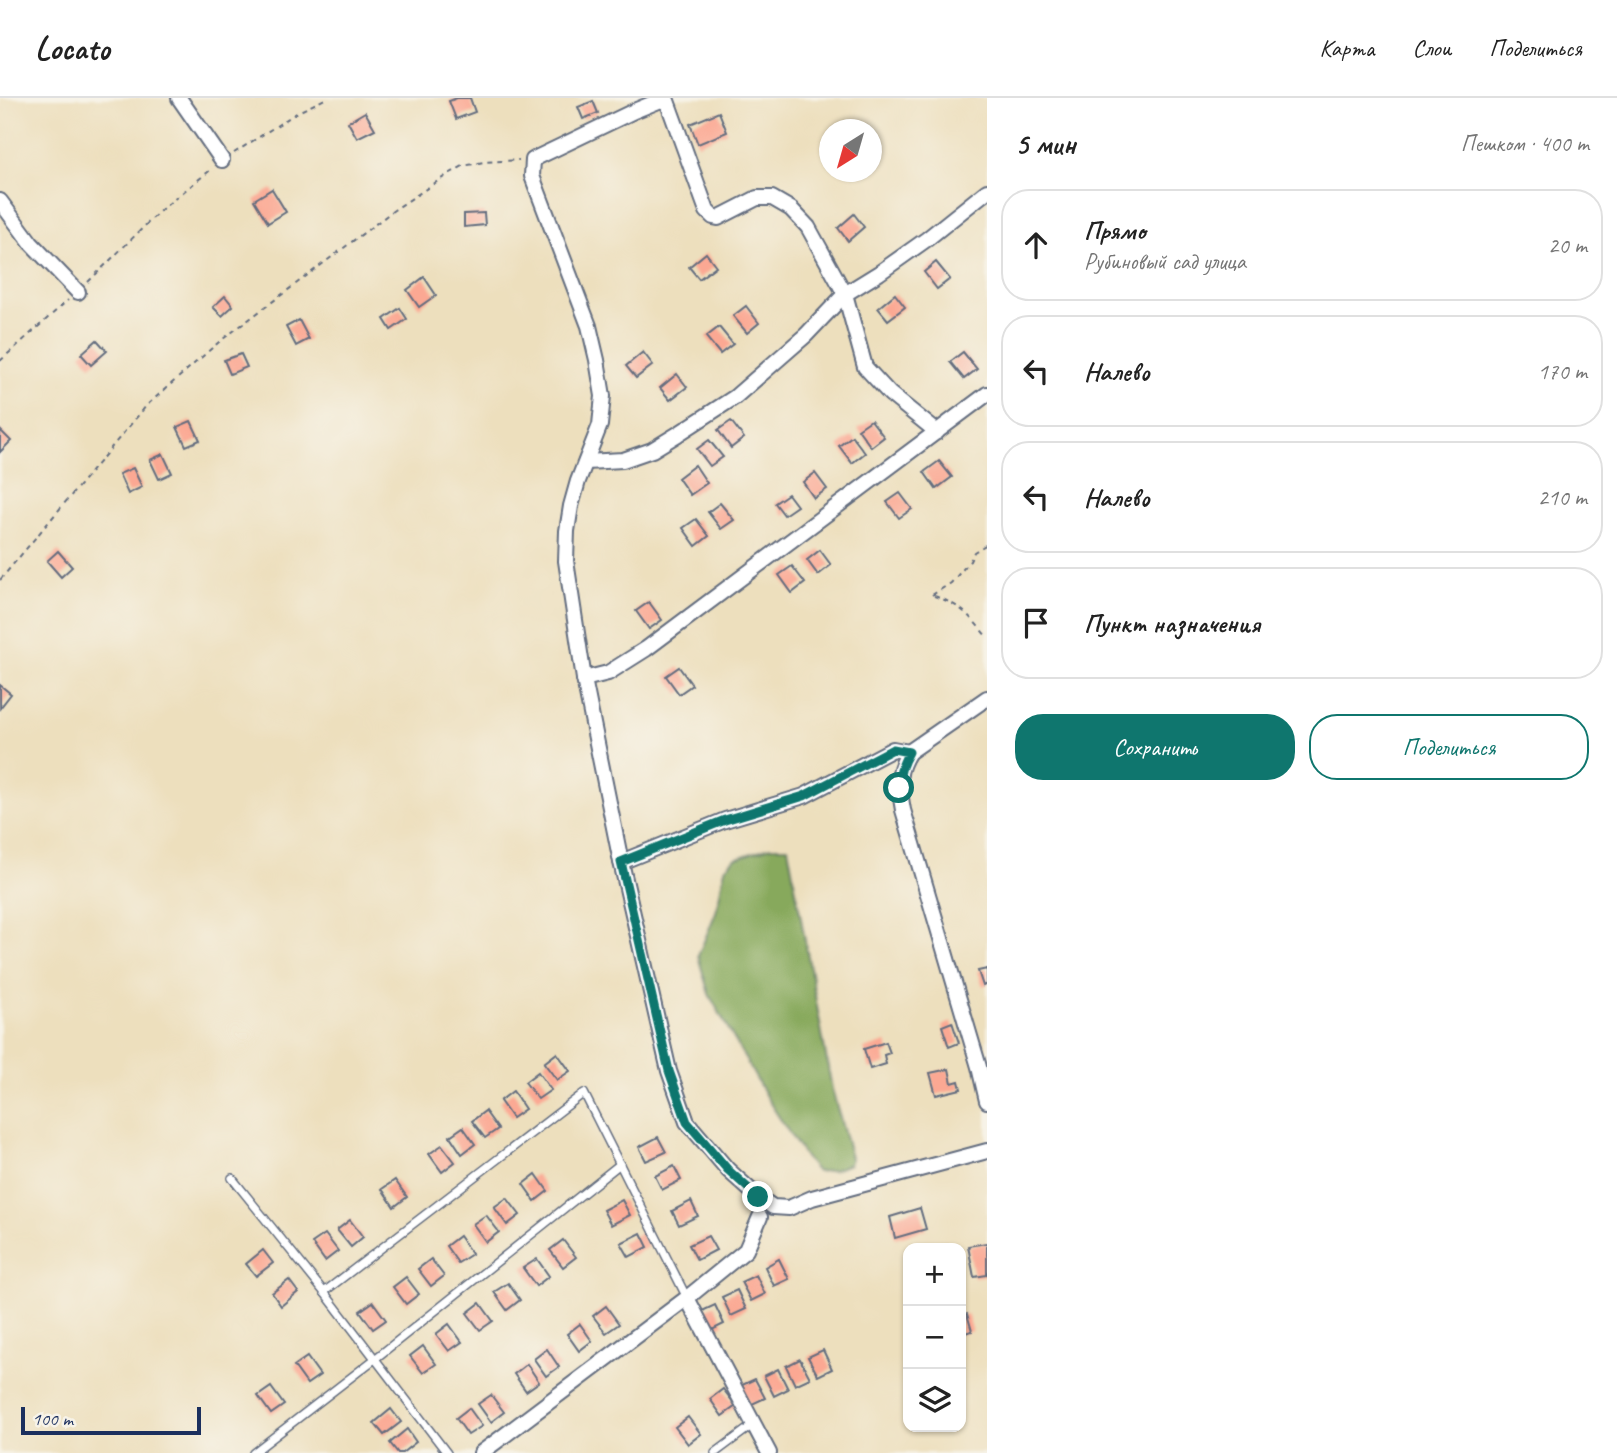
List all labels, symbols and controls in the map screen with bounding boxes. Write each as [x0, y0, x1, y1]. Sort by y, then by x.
text: Locato [35, 27, 109, 69]
text: Карта [1320, 33, 1374, 63]
text: Слои [1412, 33, 1451, 63]
text: Поделиться [1489, 33, 1582, 63]
north arrow [819, 119, 882, 182]
text: 5 мин [1015, 125, 1076, 163]
text: Пешком · 400 m [1461, 129, 1589, 158]
text: Прямо [1084, 214, 1146, 247]
icon: ahead [1017, 226, 1055, 264]
text: 20 m [1548, 231, 1587, 260]
text: Рубиновый сад улица [1084, 247, 1246, 276]
icon: left [1017, 352, 1055, 390]
text: Налево [1084, 355, 1150, 388]
text: 170 m [1538, 357, 1587, 386]
icon: left [1017, 478, 1055, 516]
text: Налево [1084, 481, 1150, 514]
text: 210 m [1538, 483, 1587, 512]
icon: arrive [1017, 604, 1055, 642]
text: Пункт назначения [1084, 607, 1260, 640]
button: Сохранить [1015, 714, 1295, 780]
button: Поделиться [1309, 714, 1589, 780]
route start [883, 772, 914, 803]
route end [742, 1181, 773, 1212]
map controls [903, 1243, 966, 1432]
button: + [903, 1243, 966, 1306]
button: − [903, 1306, 966, 1369]
button: layers [903, 1369, 966, 1432]
scale bar [21, 1404, 201, 1436]
text: 100 m [32, 1407, 73, 1431]

